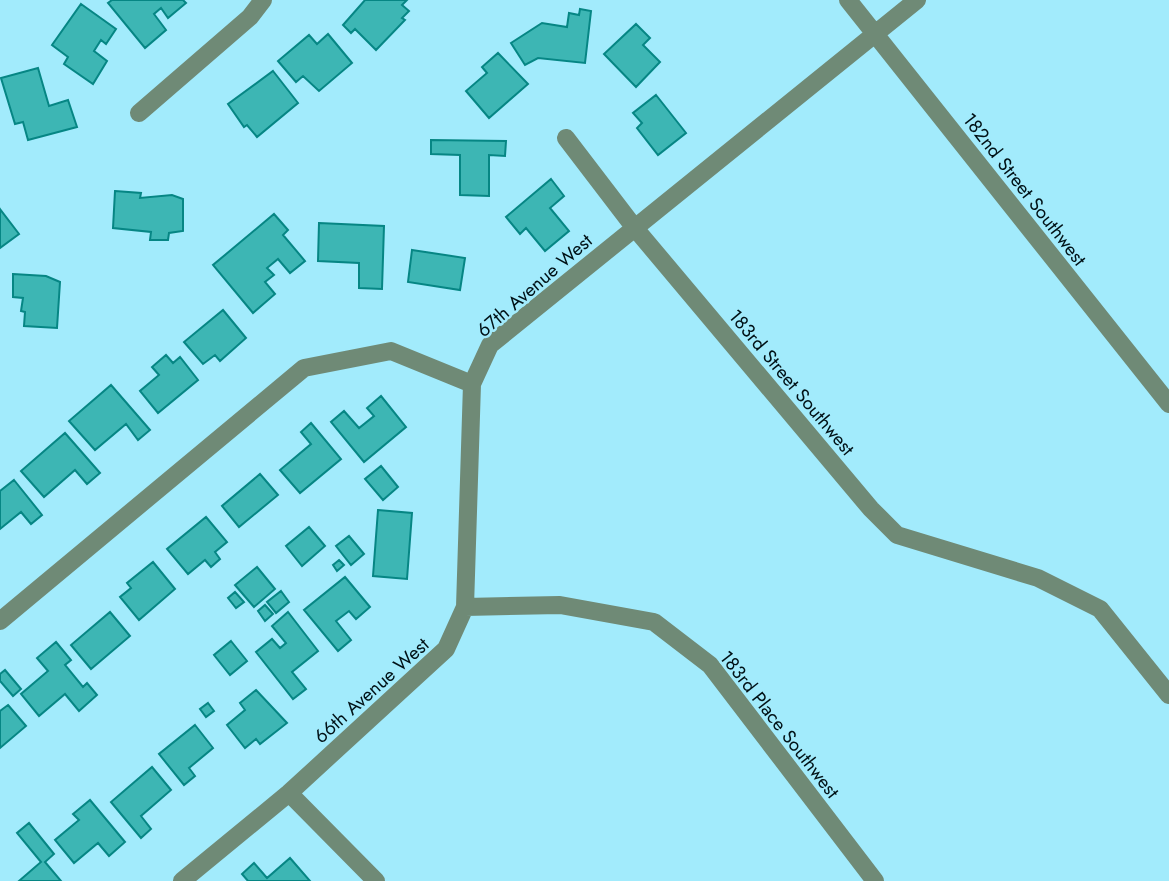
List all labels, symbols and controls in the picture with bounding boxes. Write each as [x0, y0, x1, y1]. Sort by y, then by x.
street label: 182nd Street Southwest [956, 107, 1093, 272]
street label: 67th Avenue West [471, 227, 598, 343]
street label: 183rd Street Southwest [722, 303, 861, 462]
street label: 66th Avenue West [308, 631, 435, 749]
street label: 183rd Place Southwest [713, 645, 846, 804]

